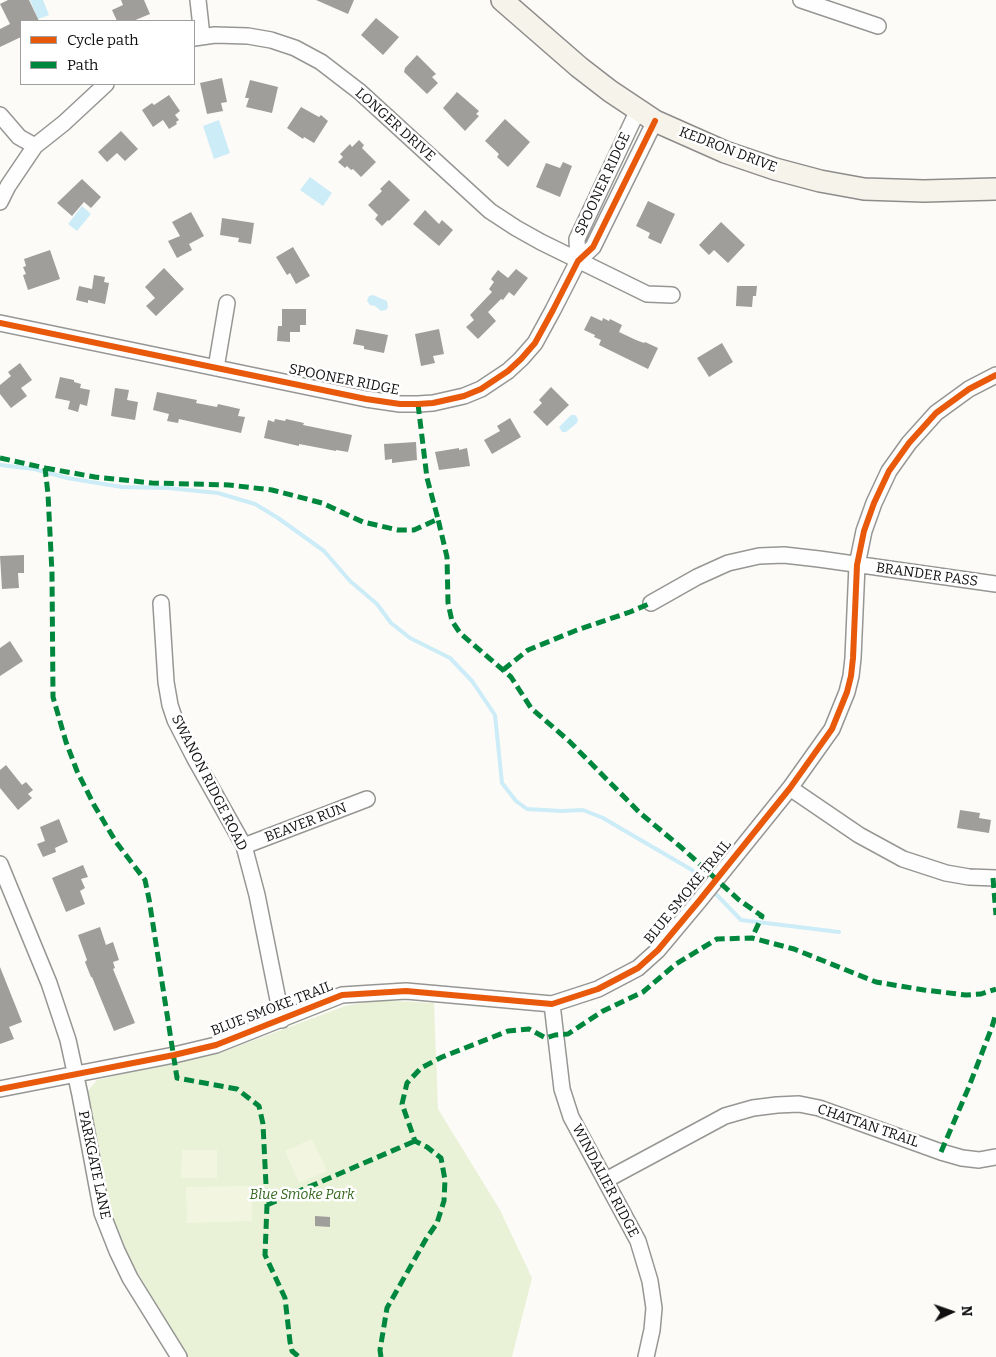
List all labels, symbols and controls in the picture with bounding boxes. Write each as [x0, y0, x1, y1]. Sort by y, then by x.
legend [20, 20, 195, 85]
text: Cycle path [67, 31, 139, 49]
text: Path [67, 56, 98, 74]
street label: LONGER DRIVE [352, 85, 438, 165]
street label: KEDRON DRIVE [677, 124, 779, 176]
street label: SPOONER RIDGE [572, 130, 634, 238]
street label: SPOONER RIDGE [287, 361, 401, 399]
street label: BRANDER PASS [875, 560, 979, 590]
street label: SWANON RIDGE ROAD [167, 712, 251, 854]
street label: BEAVER RUN [263, 800, 349, 846]
street label: BLUE SMOKE TRAIL [641, 837, 735, 947]
street label: BLUE SMOKE TRAIL [209, 978, 335, 1040]
street label: CHATTAN TRAIL [815, 1101, 921, 1151]
street label: PARKGATE LANE [74, 1109, 114, 1221]
street label: WINDALIER RIDGE [568, 1122, 642, 1240]
park label: Blue Smoke Park [250, 1187, 354, 1203]
north arrow [926, 1287, 976, 1337]
text: N [958, 1305, 975, 1317]

